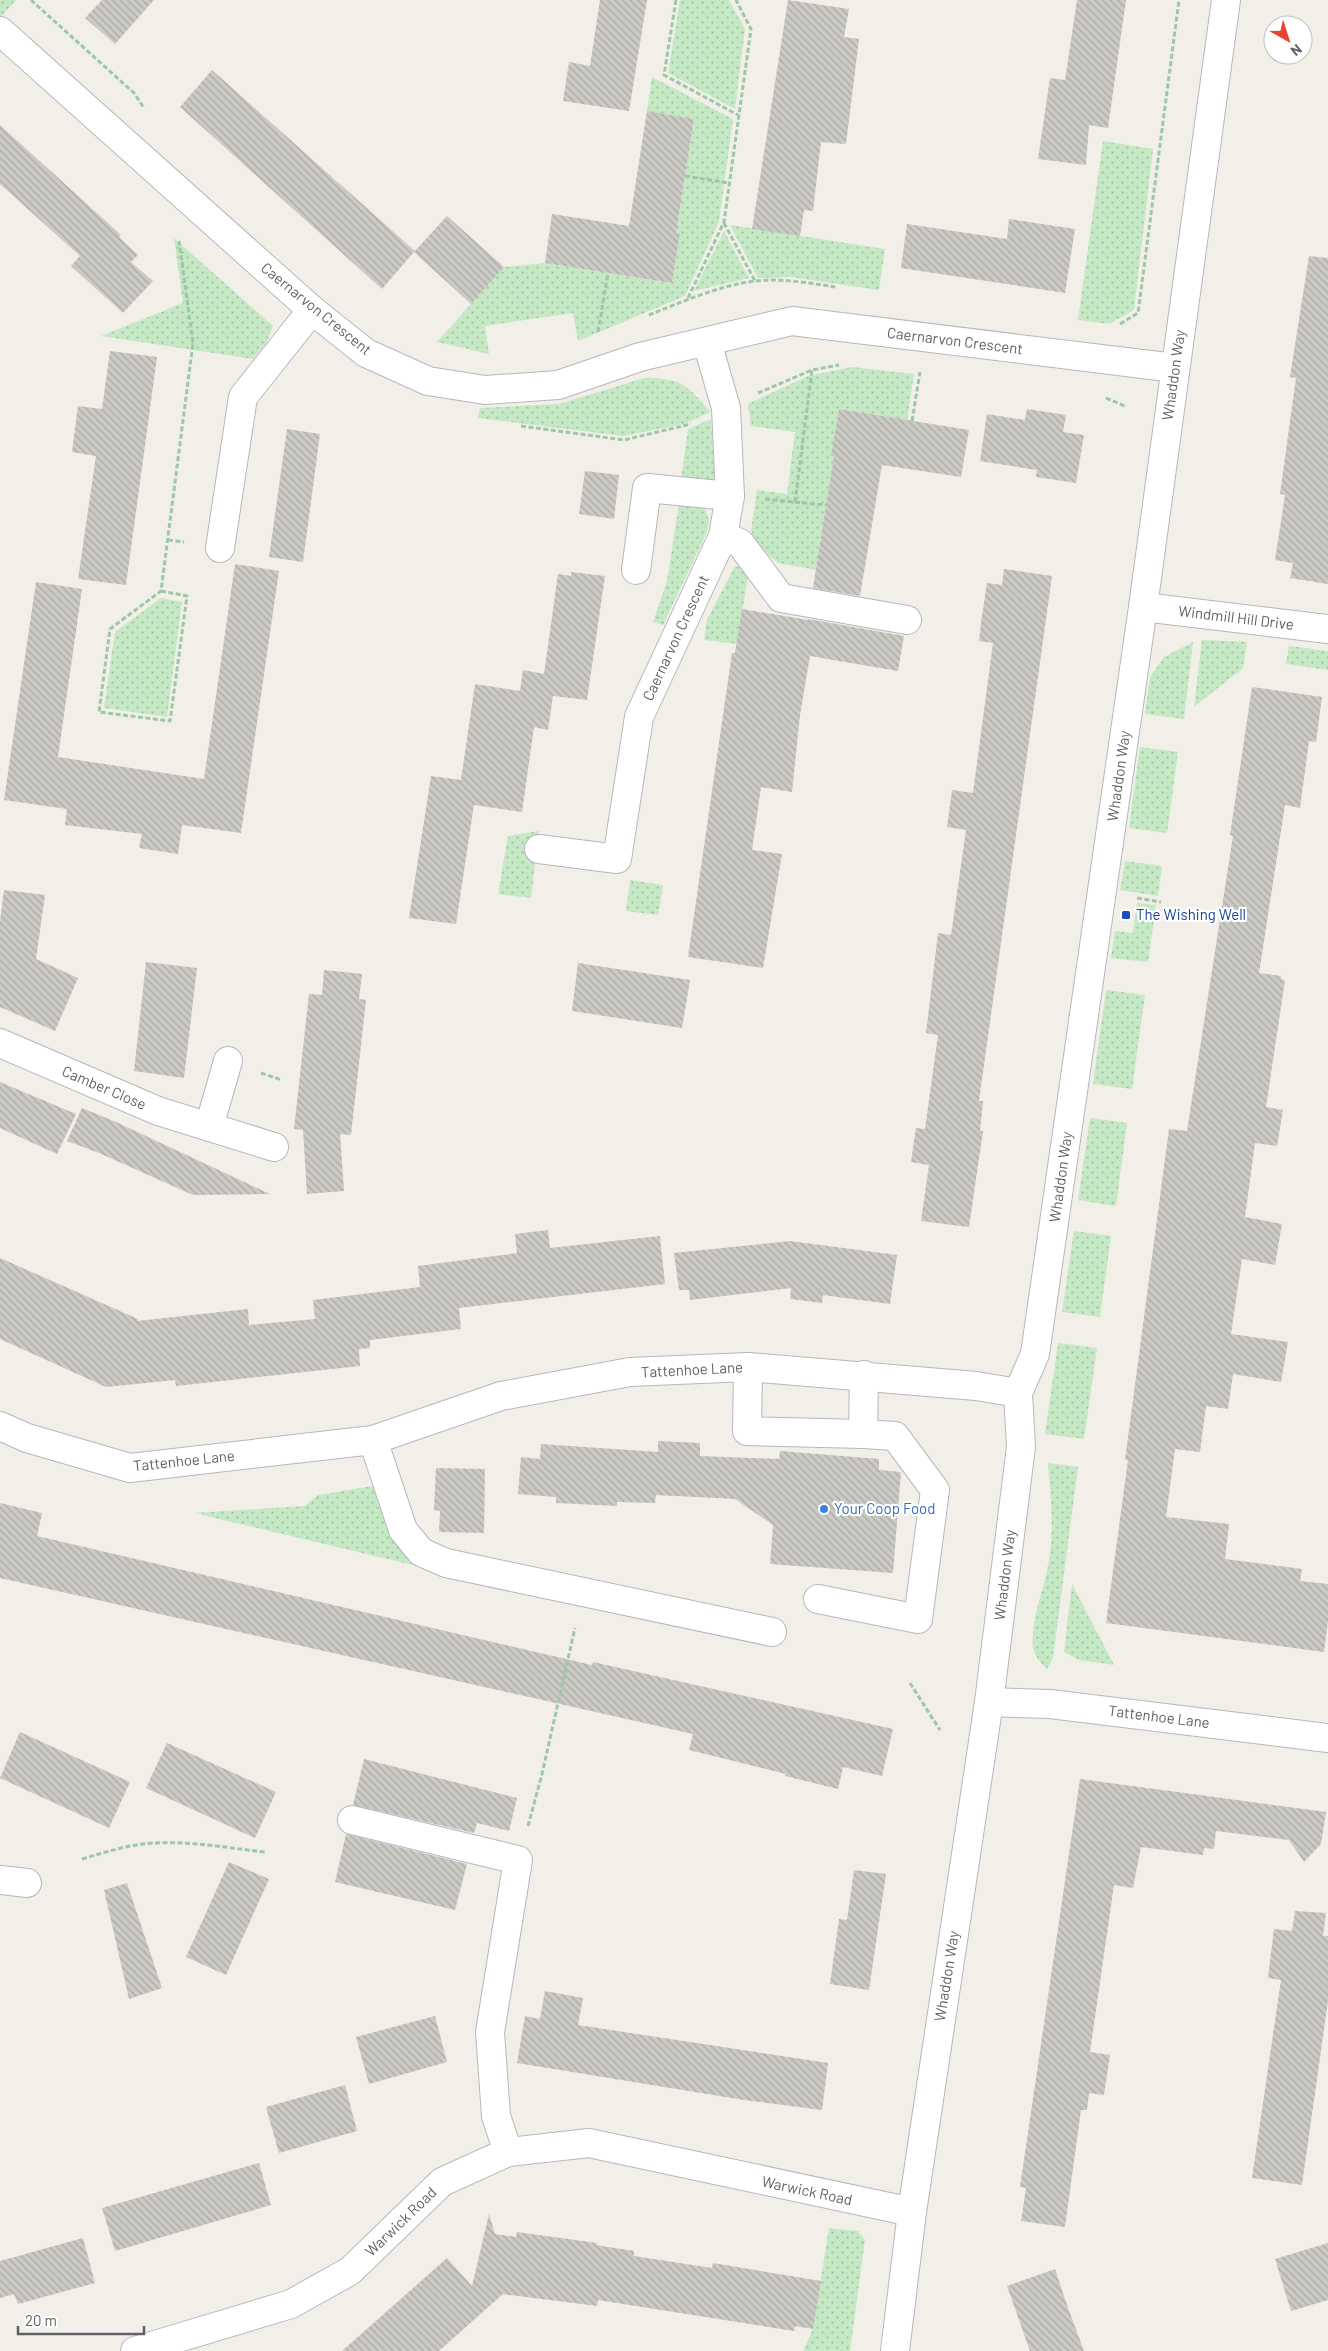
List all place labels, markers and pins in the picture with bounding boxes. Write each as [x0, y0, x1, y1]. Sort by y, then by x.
place label: The Wishing Well [1136, 905, 1246, 923]
marker: The Wishing Well [1120, 909, 1132, 921]
place label: Your Coop Food [834, 1499, 935, 1517]
marker: Your Coop Food [818, 1503, 830, 1515]

